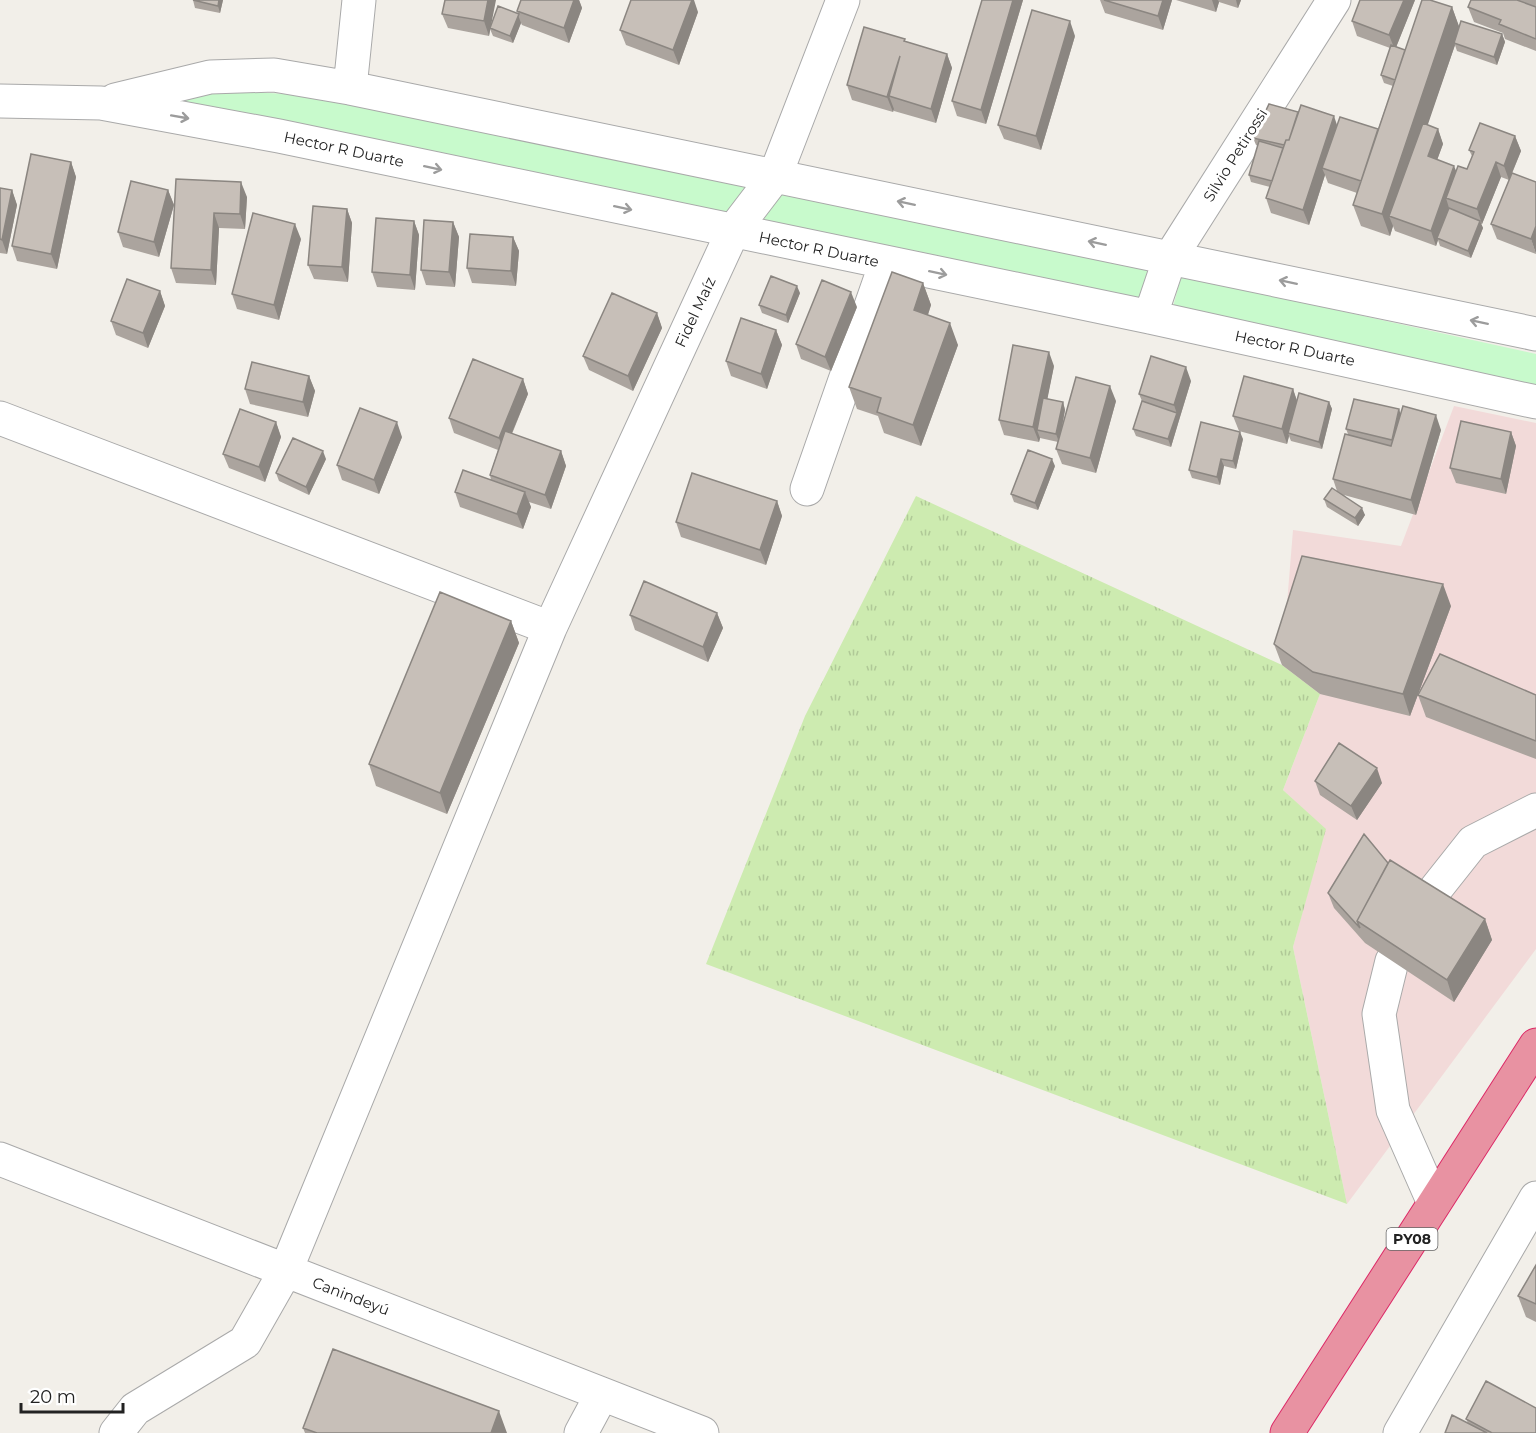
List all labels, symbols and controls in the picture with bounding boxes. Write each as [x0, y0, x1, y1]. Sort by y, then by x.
street label: Silvio Petirossi [1199, 105, 1271, 205]
one-way arrow [169, 112, 189, 123]
street label: Hector R Duarte [282, 127, 406, 171]
one-way arrow [422, 163, 442, 174]
one-way arrow [897, 197, 916, 208]
one-way arrow [613, 203, 633, 214]
street label: Hector R Duarte [757, 227, 881, 271]
one-way arrow [1088, 237, 1107, 248]
one-way arrow [927, 268, 947, 279]
street label: Fidel Maíz [670, 273, 720, 350]
one-way arrow [1278, 276, 1297, 288]
one-way arrow [1469, 316, 1489, 327]
street label: Hector R Duarte [1233, 326, 1357, 370]
road number: PY08 [1386, 1228, 1438, 1250]
street label: Canindeyú [310, 1273, 392, 1319]
scale bar [21, 1376, 123, 1414]
text: 20 m [30, 1386, 76, 1408]

